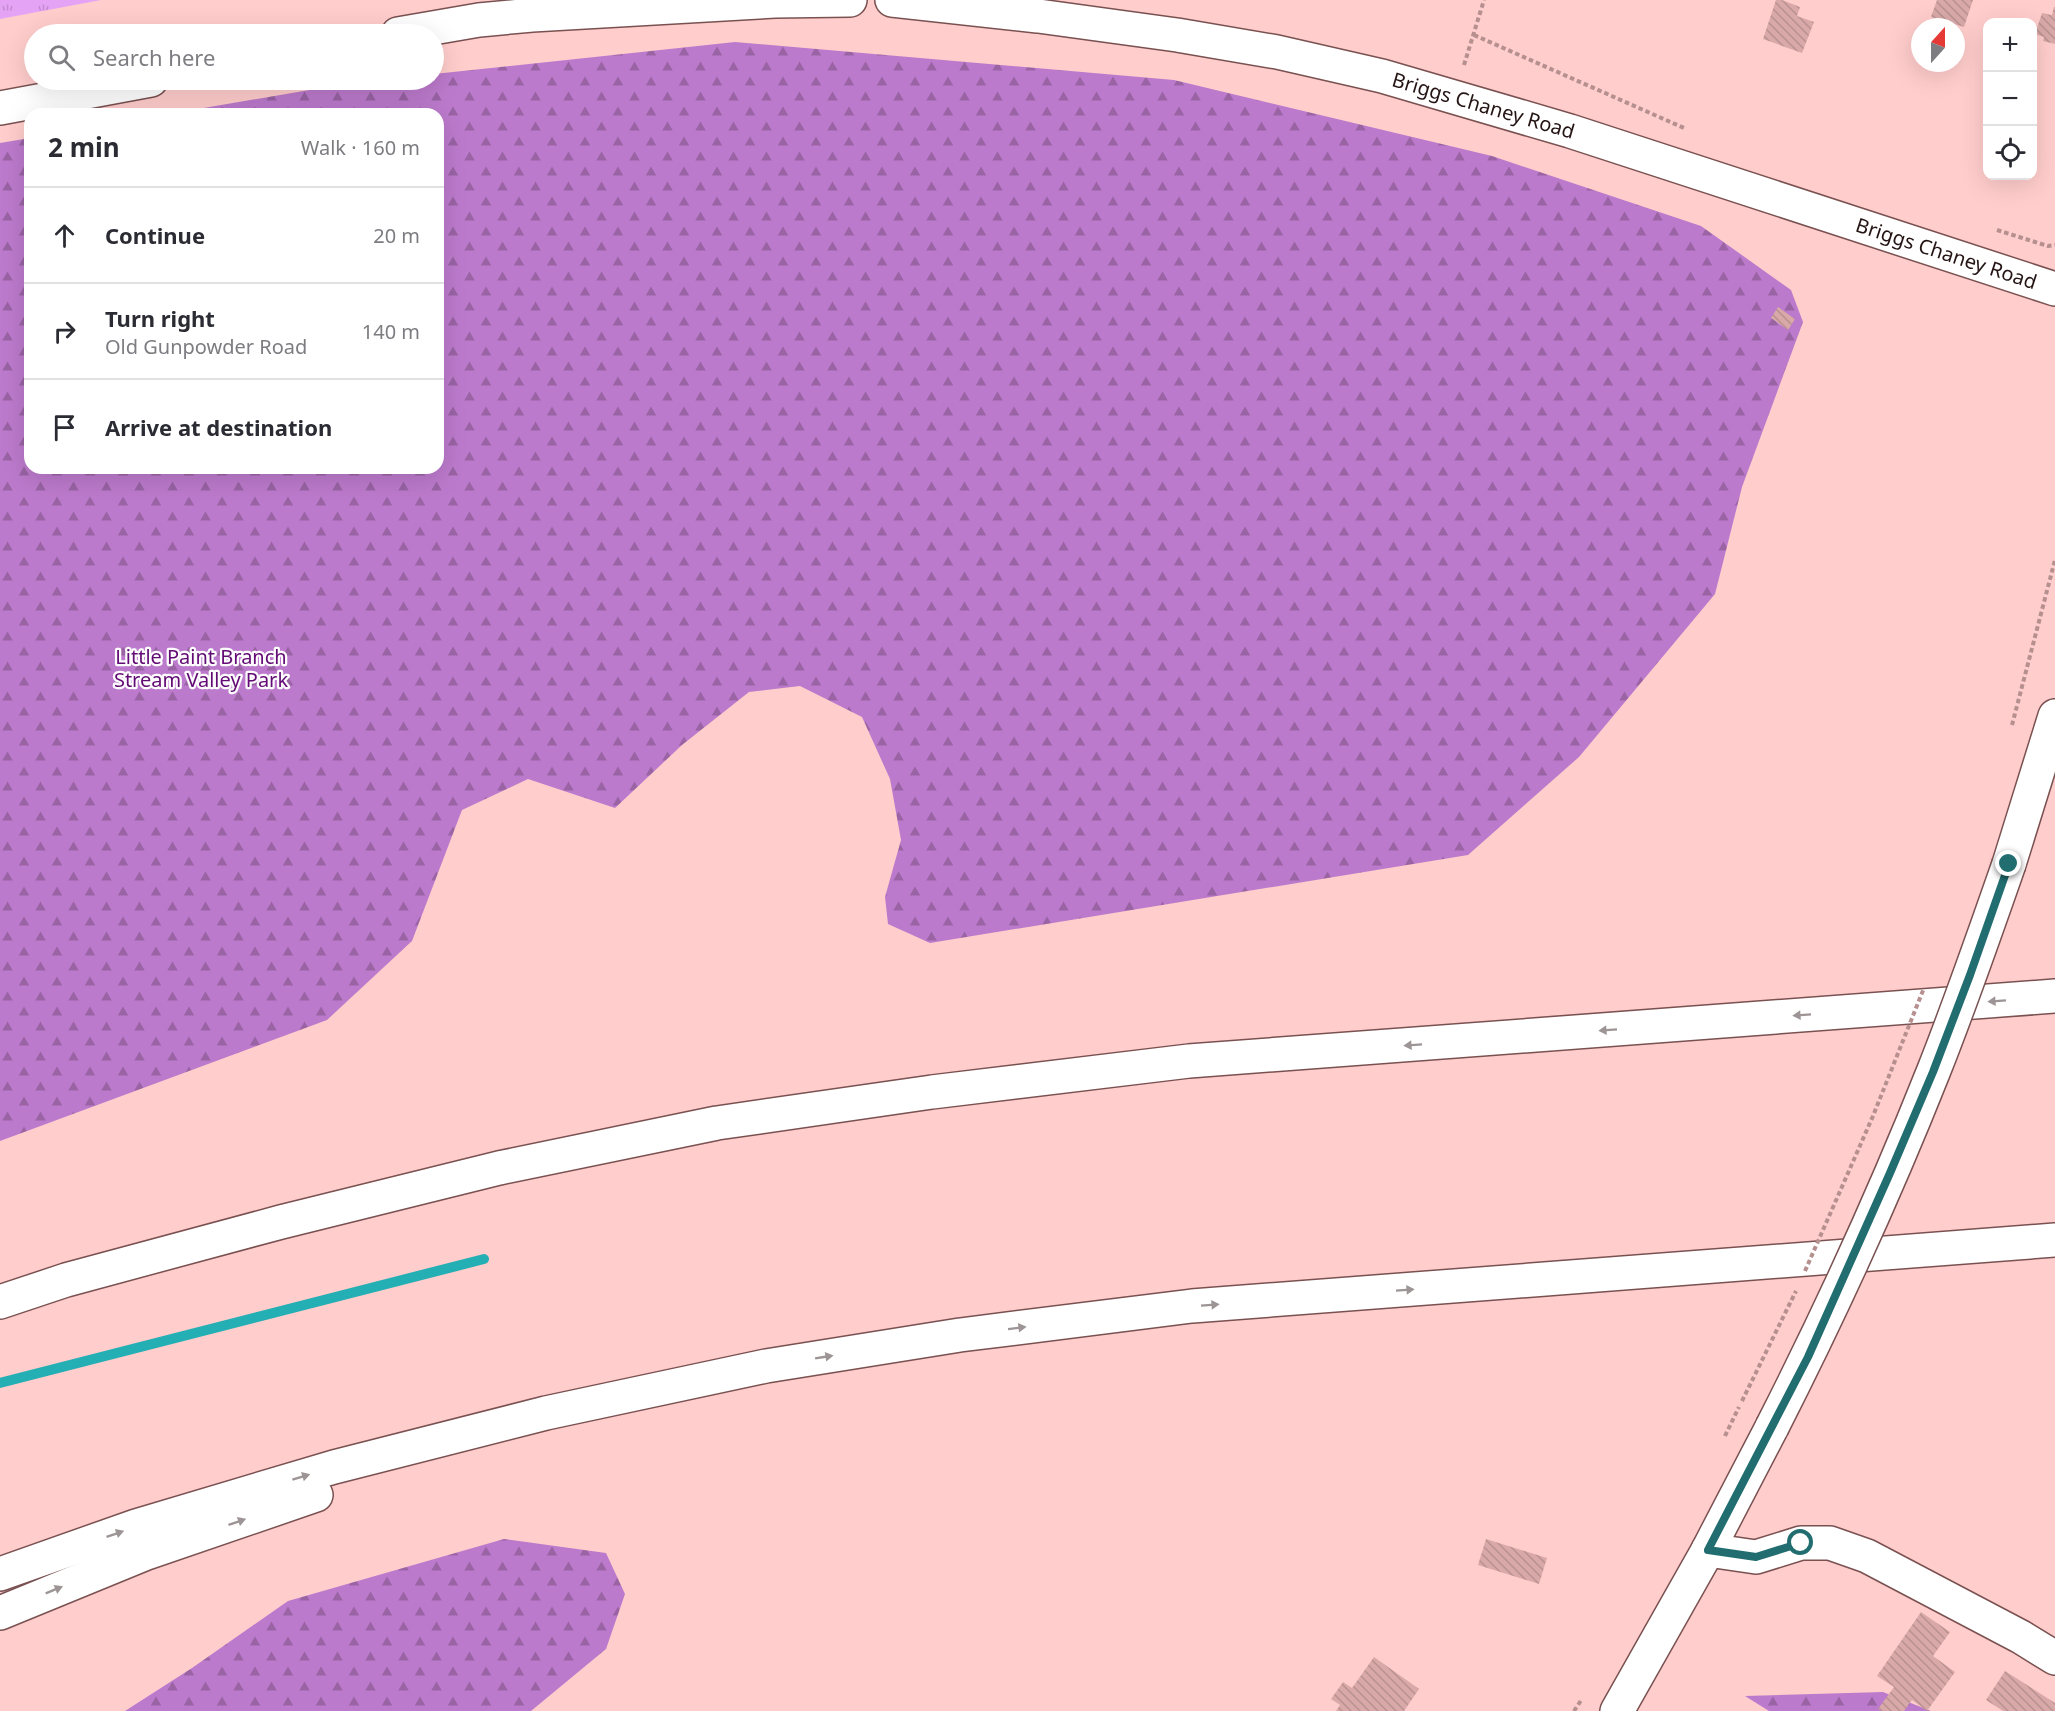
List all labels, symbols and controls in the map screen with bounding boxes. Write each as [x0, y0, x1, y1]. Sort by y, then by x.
north arrow [1911, 18, 1965, 72]
map controls [1983, 18, 2037, 180]
button: + [1983, 18, 2037, 72]
search box [24, 24, 444, 90]
icon: search [45, 41, 78, 74]
text: Search here [93, 42, 215, 72]
street label: Briggs Chaney Road [1389, 66, 1578, 145]
button: − [1983, 72, 2037, 126]
button: locate [1983, 126, 2037, 180]
text: 2 min [48, 129, 120, 165]
text: Walk · 160 m [301, 134, 420, 161]
street label: Briggs Chaney Road [1853, 211, 2040, 295]
icon: ahead [48, 219, 81, 252]
text: Continue [105, 220, 205, 250]
text: 20 m [373, 222, 420, 249]
text: Turn right [105, 303, 215, 333]
icon: right [48, 315, 81, 348]
text: 140 m [362, 318, 420, 345]
text: Old Gunpowder Road [105, 333, 307, 360]
icon: arrive [48, 411, 81, 444]
text: Arrive at destination [105, 412, 332, 442]
park label: Little Paint Branch Stream Valley Park [114, 643, 288, 693]
route end [1995, 850, 2021, 876]
one-way arrow [1987, 996, 2006, 1006]
one-way arrow [1793, 1011, 1812, 1020]
one-way arrow [1598, 1025, 1617, 1035]
one-way arrow [1404, 1040, 1423, 1049]
one-way arrow [1395, 1285, 1414, 1295]
one-way arrow [1201, 1300, 1220, 1310]
one-way arrow [1007, 1323, 1026, 1333]
one-way arrow [815, 1352, 834, 1361]
one-way arrow [292, 1472, 310, 1481]
one-way arrow [228, 1517, 246, 1526]
one-way arrow [106, 1528, 124, 1538]
route start [1787, 1529, 1813, 1555]
one-way arrow [45, 1585, 63, 1595]

